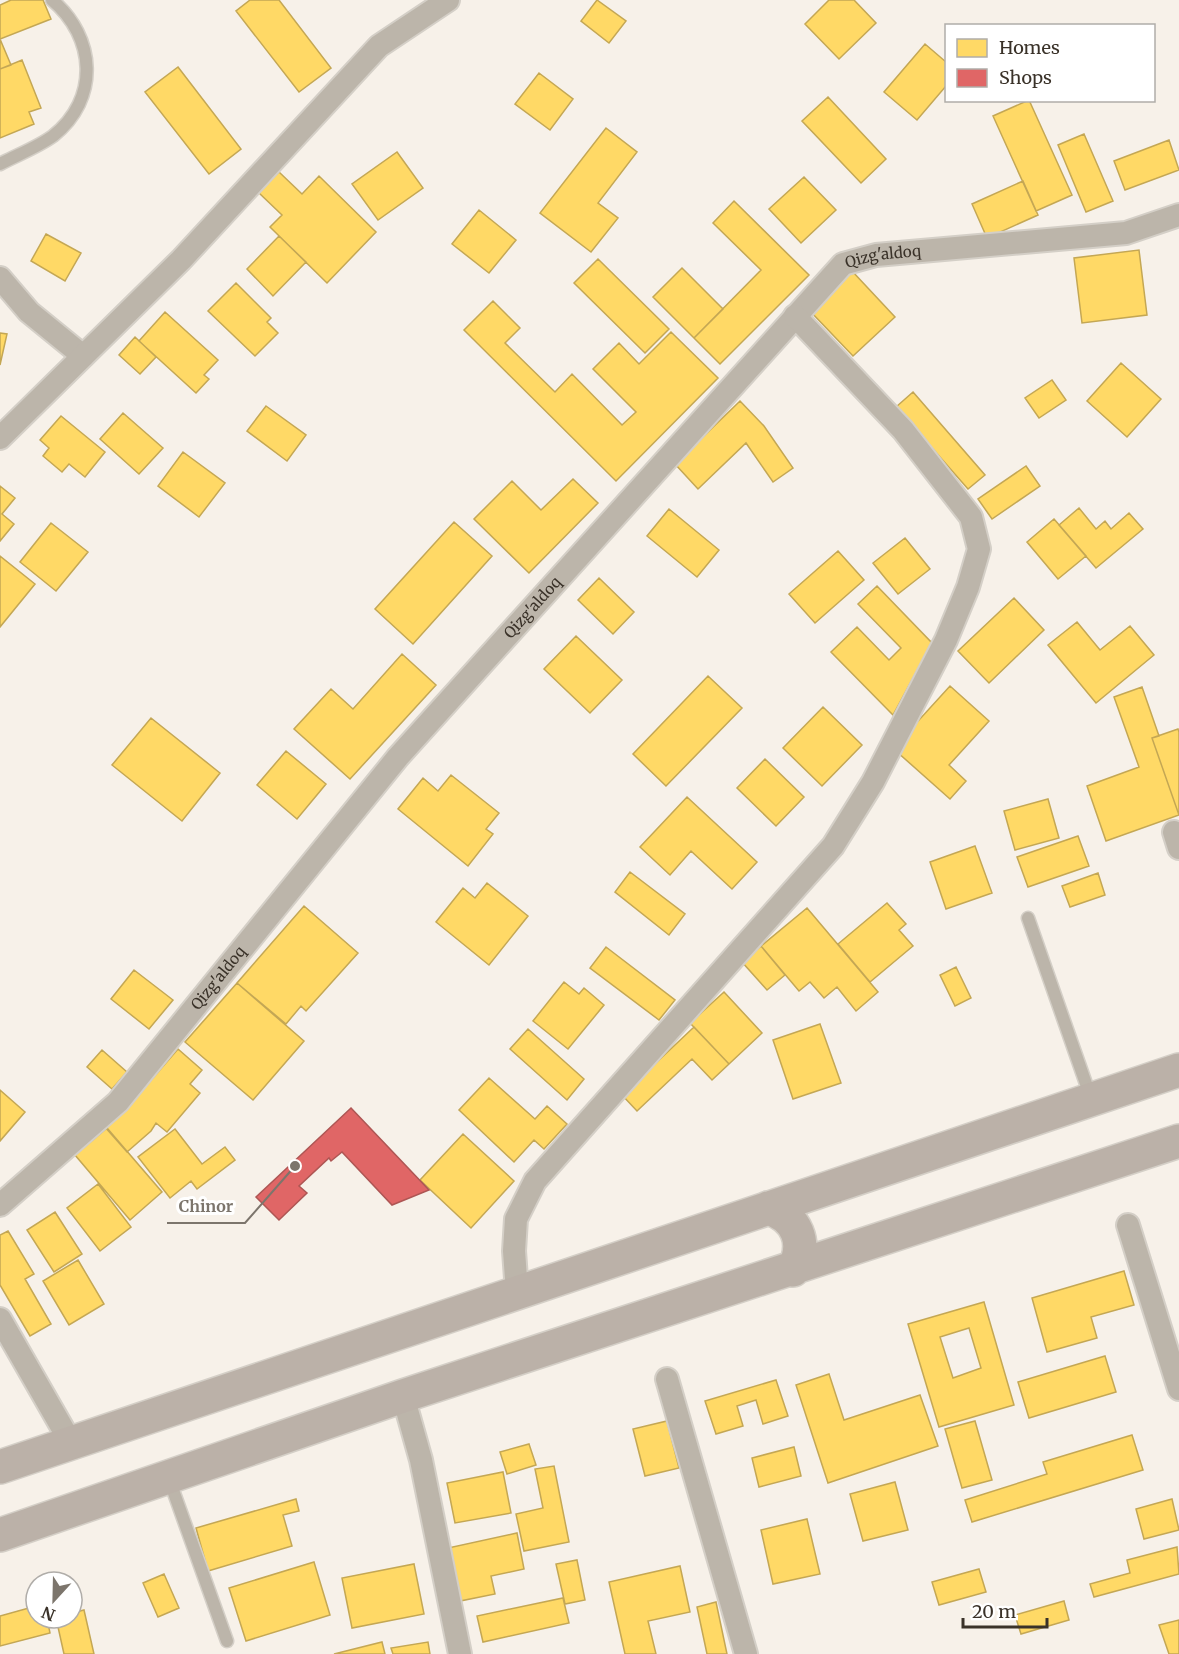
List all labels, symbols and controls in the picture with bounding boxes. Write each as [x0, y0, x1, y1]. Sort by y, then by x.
legend [945, 24, 1155, 102]
text: Homes [999, 36, 1060, 59]
text: Shops [999, 66, 1052, 89]
street label: Qizg'aldoq [843, 241, 922, 272]
street label: Qizg'aldoq [500, 573, 565, 642]
street label: Qizg'aldoq [187, 942, 250, 1014]
callout: Chinor [167, 1189, 245, 1223]
text: Chinor [179, 1196, 234, 1216]
north arrow [24, 1570, 84, 1630]
scale bar [963, 1591, 1047, 1629]
text: 20 m [972, 1600, 1016, 1623]
text: N [38, 1602, 58, 1626]

